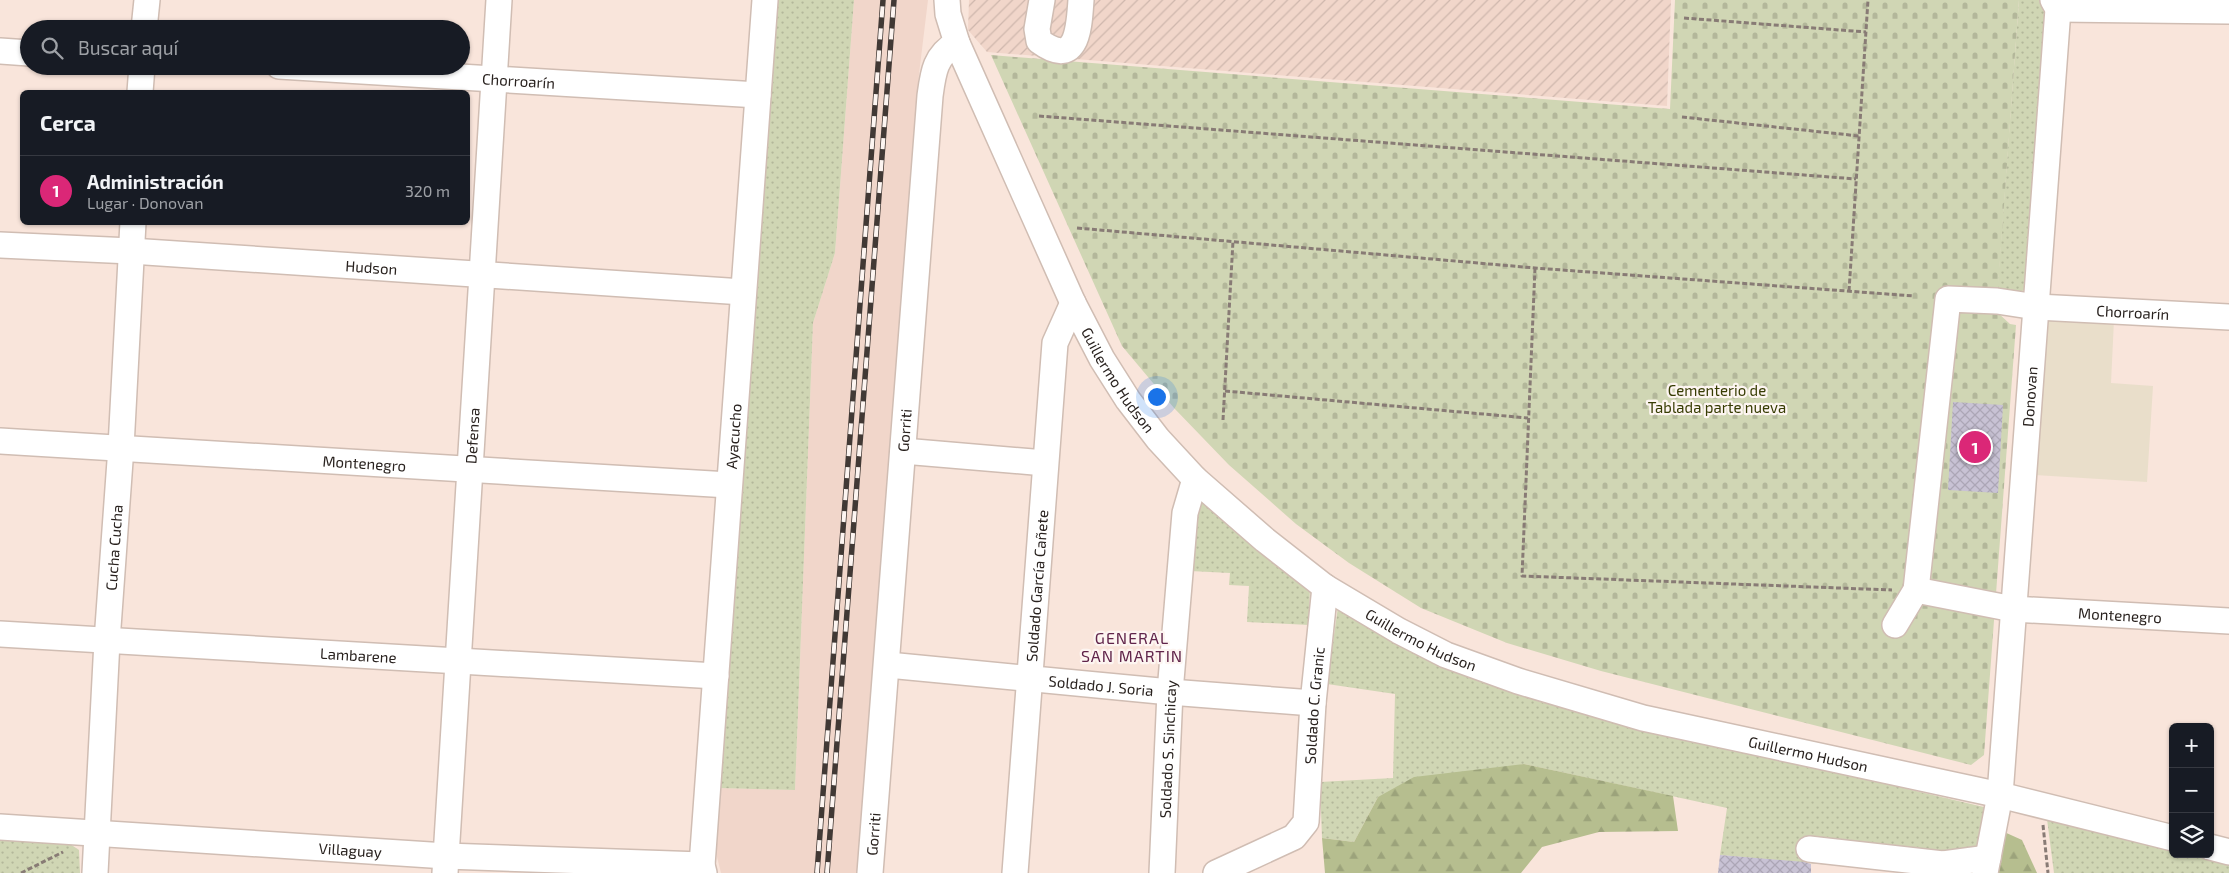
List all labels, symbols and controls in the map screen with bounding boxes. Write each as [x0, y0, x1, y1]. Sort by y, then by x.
search box [20, 20, 470, 75]
icon: search [38, 34, 66, 62]
text: Buscar aquí [78, 36, 178, 59]
street label: Chorroarín [482, 69, 555, 92]
text: Cerca [40, 110, 96, 135]
text: Administración [87, 170, 224, 193]
text: 1 [53, 181, 59, 200]
text: 320 m [405, 181, 450, 200]
text: Lugar · Donovan [87, 193, 203, 212]
street label: Hudson [345, 256, 398, 278]
street label: Chorroarín [2096, 301, 2170, 323]
street label: Guillermo Hudson [1078, 324, 1159, 436]
street label: Donovan [2018, 366, 2041, 427]
park label: Cementerio de Tablada parte nueva [1648, 381, 1786, 416]
your location [1144, 384, 1170, 410]
street label: Ayacucho [722, 403, 745, 470]
street label: Defensa [461, 407, 483, 464]
street label: Gorriti [894, 408, 915, 453]
pin: 1 [1959, 428, 1991, 466]
street label: Montenegro [322, 451, 407, 474]
street label: Cucha Cucha [102, 504, 126, 591]
street label: Soldado García Cañete [1022, 509, 1051, 662]
street label: Guillermo Hudson [1363, 604, 1479, 674]
street label: Montenegro [2078, 604, 2162, 626]
district label: GENERAL SAN MARTIN [1081, 628, 1183, 665]
street label: Lambarene [320, 644, 397, 666]
street label: Soldado C. Granic [1300, 646, 1328, 765]
street label: Soldado J. Soria [1048, 671, 1154, 699]
street label: Soldado S. Sinchicay [1155, 679, 1180, 819]
map controls [2169, 723, 2214, 858]
button: + [2169, 723, 2214, 768]
street label: Guillermo Hudson [1747, 732, 1870, 775]
button: − [2169, 768, 2214, 813]
street label: Gorriti [862, 812, 884, 856]
button: layers [2169, 813, 2214, 858]
street label: Villaguay [318, 839, 382, 861]

